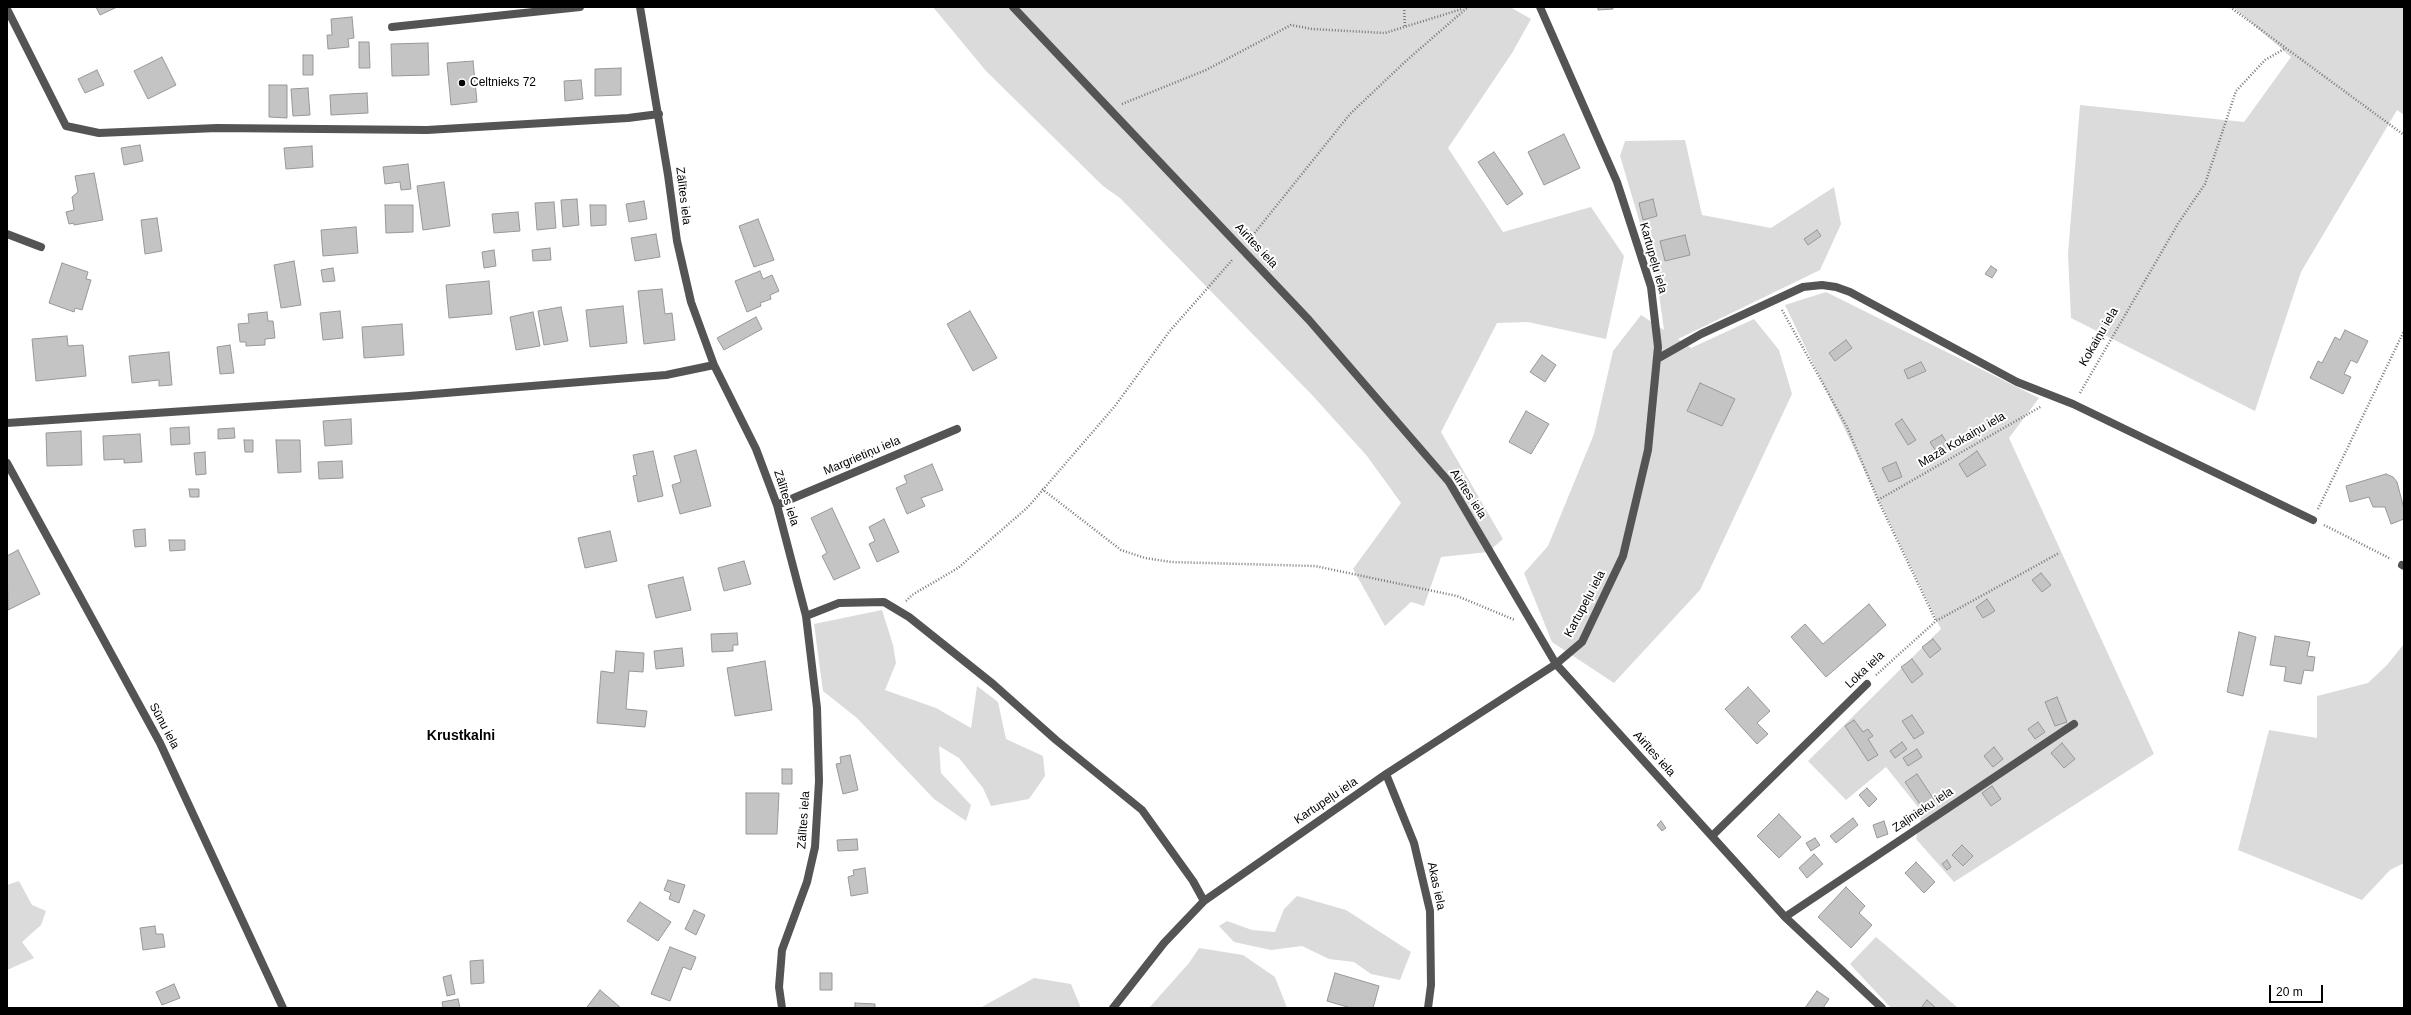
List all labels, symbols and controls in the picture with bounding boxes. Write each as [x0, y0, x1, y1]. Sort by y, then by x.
place label: Celtnieks 72 [470, 76, 536, 90]
marker: Celtnieks 72 [457, 78, 467, 88]
street label: Zālītes iela [672, 166, 694, 226]
street label: Airītes iela [1232, 221, 1280, 271]
street label: Kartupeļu iela [1636, 221, 1670, 295]
street label: Kokaiņu iela [2076, 305, 2122, 369]
street label: Mazā Kokaiņu iela [1916, 409, 2008, 471]
street label: Margrietiņu iela [821, 433, 903, 479]
street label: Airītes iela [1447, 467, 1489, 521]
street label: Zālītes iela [770, 468, 802, 528]
street label: Kartupeļu iela [1561, 568, 1609, 640]
street label: Loka iela [1843, 648, 1887, 692]
street label: Sūnu iela [146, 701, 182, 751]
district label: Krustkalni [427, 728, 495, 744]
street label: Airītes iela [1630, 728, 1678, 780]
street label: Kartupeļu iela [1292, 775, 1360, 827]
street label: Zaļinieku iela [1890, 784, 1956, 836]
street label: Zālītes iela [795, 791, 813, 849]
street label: Akas iela [1424, 861, 1448, 911]
scale bar [2271, 977, 2325, 1003]
text: 20 m [2276, 985, 2303, 999]

